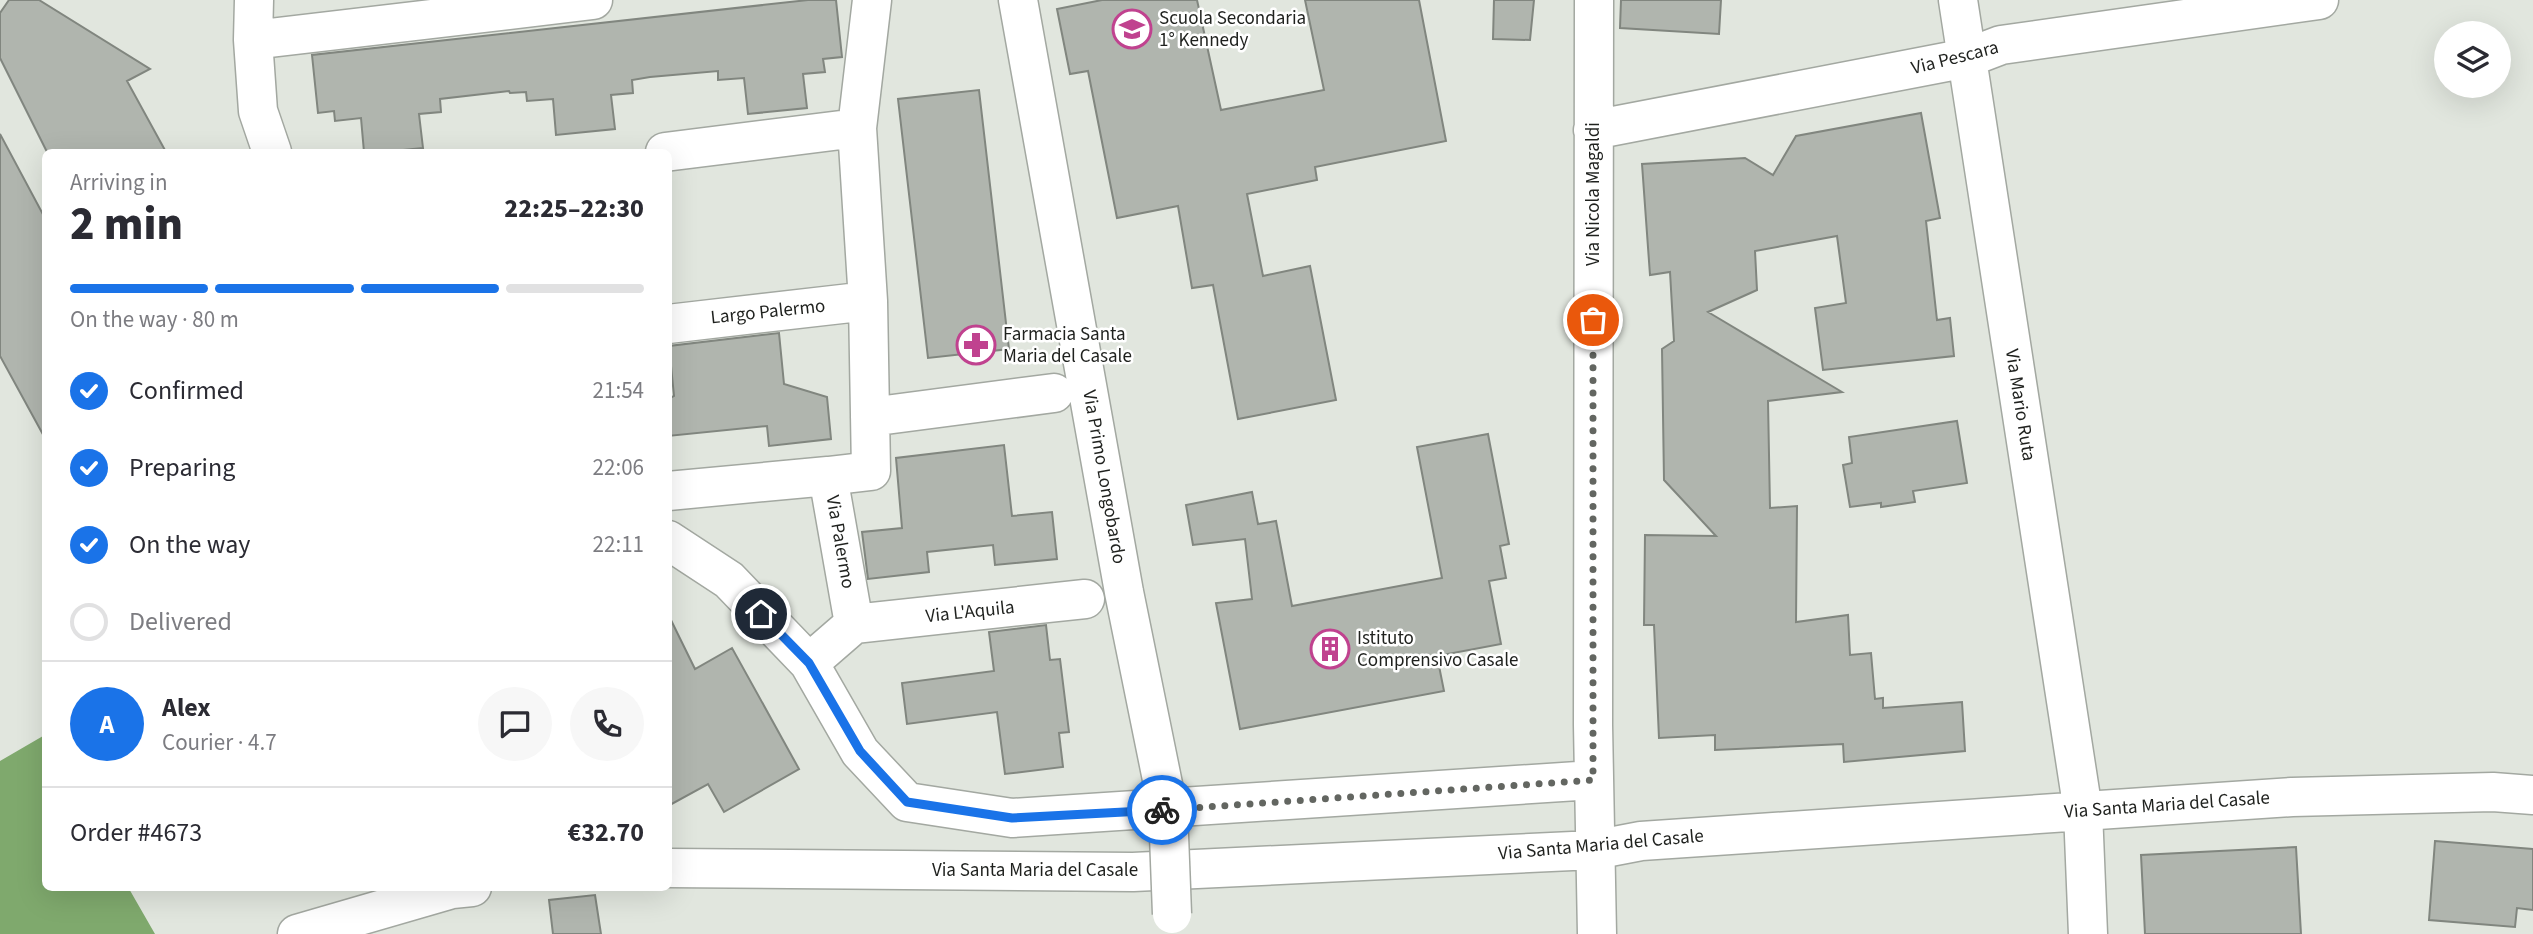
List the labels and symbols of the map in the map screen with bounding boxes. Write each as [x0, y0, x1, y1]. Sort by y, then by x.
place label: Scuola Secondaria 1° Kennedy [1159, 5, 1306, 54]
school or university icon: Scuola Secondaria 1° Kennedy [1111, 8, 1153, 50]
street label: Via Pescara [1908, 34, 2002, 82]
street label: Via Nicola Magaldi [1580, 122, 1607, 266]
pin [1563, 290, 1623, 350]
street label: Largo Palermo [709, 293, 827, 331]
place label: Farmacia Santa Maria del Casale [1003, 321, 1132, 370]
pharmacy icon: Farmacia Santa Maria del Casale [955, 324, 997, 366]
street label: Via Mario Ruta [1998, 347, 2042, 463]
street label: Via Primo Longobardo [1075, 388, 1133, 566]
street label: Via Palermo [819, 493, 861, 591]
pin [731, 584, 791, 644]
street label: Via L'Aquila [924, 594, 1016, 630]
place label: Istituto Comprensivo Casale [1357, 625, 1518, 674]
building icon: Istituto Comprensivo Casale [1309, 628, 1351, 670]
courier [1127, 775, 1197, 845]
street label: Via Santa Maria del Casale [2063, 784, 2271, 826]
street label: Via Santa Maria del Casale [1497, 823, 1705, 867]
street label: Via Santa Maria del Casale [932, 857, 1138, 884]

